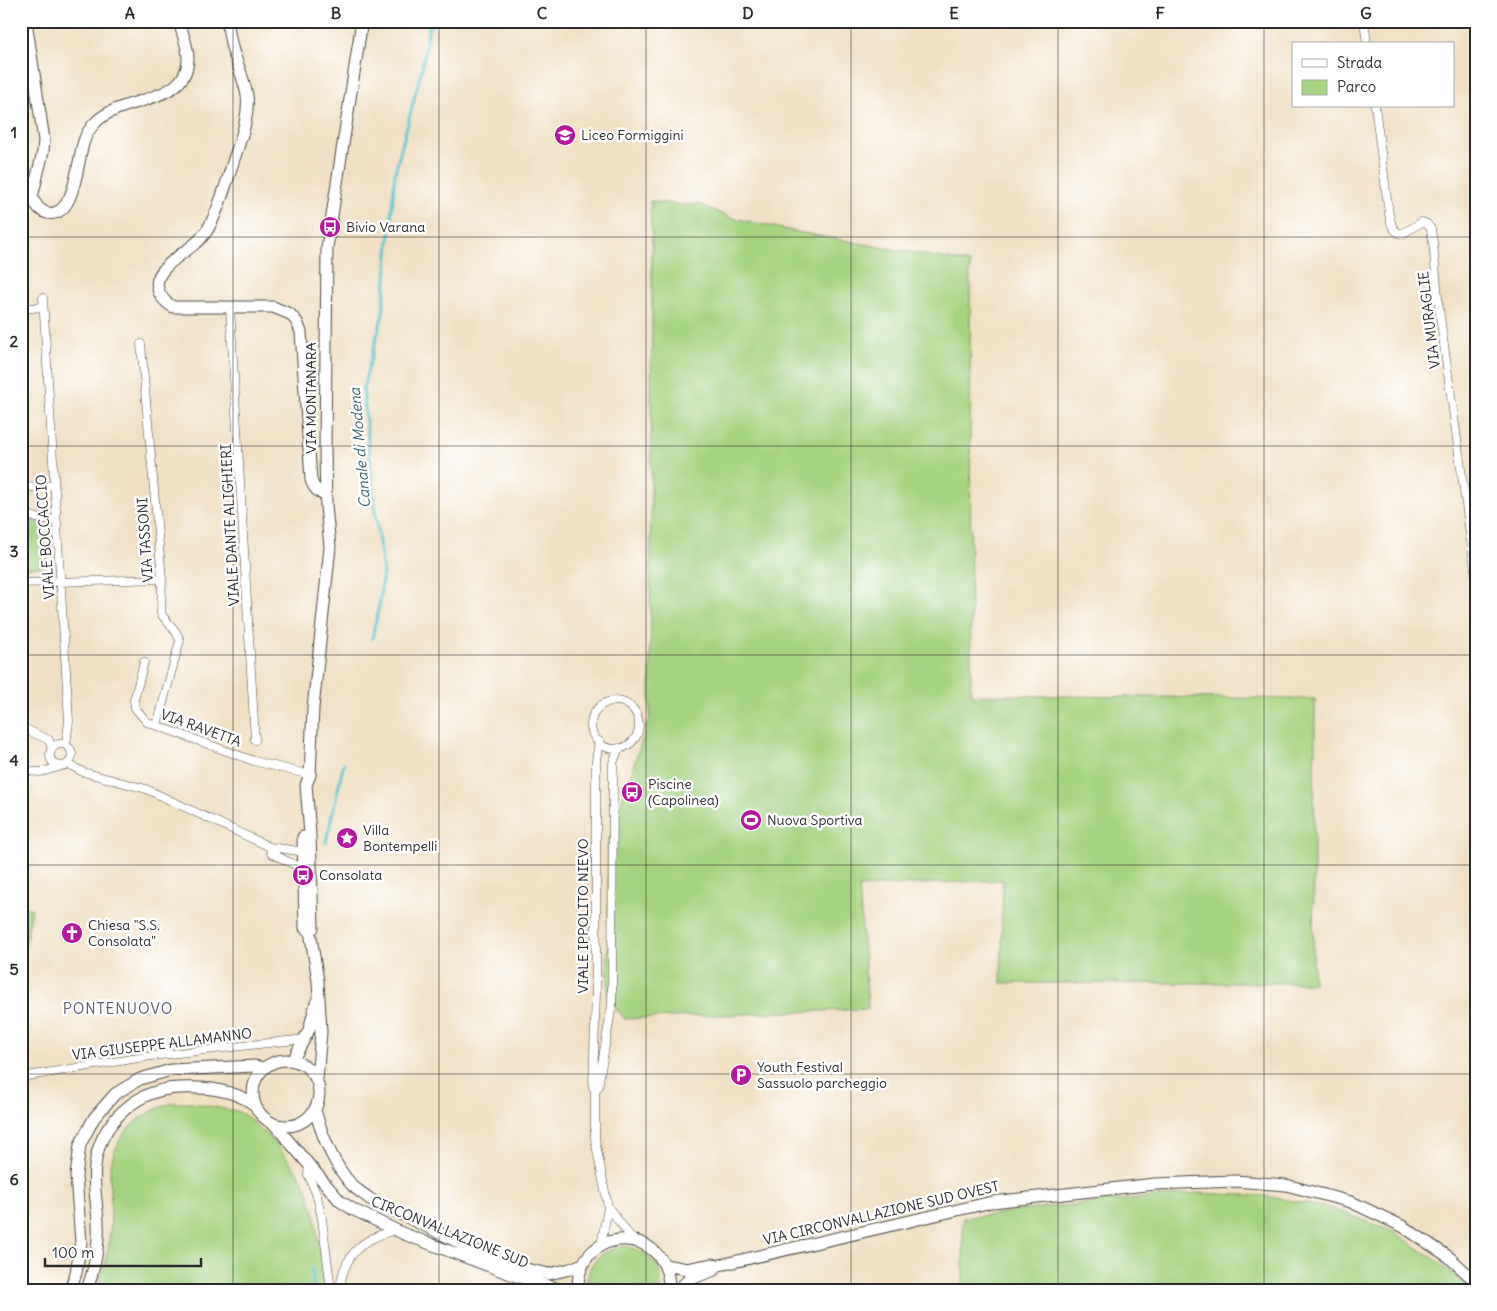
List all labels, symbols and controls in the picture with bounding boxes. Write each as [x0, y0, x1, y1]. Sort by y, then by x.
text: A [125, 3, 135, 23]
text: B [331, 3, 342, 23]
text: C [537, 3, 548, 23]
text: D [742, 3, 754, 23]
text: E [949, 3, 959, 23]
text: F [1155, 3, 1165, 23]
text: G [1360, 3, 1372, 23]
legend [1292, 42, 1454, 108]
text: Strada [1337, 53, 1382, 72]
text: Parco [1337, 77, 1376, 96]
text: 1 [11, 122, 17, 142]
school or university icon: Liceo Formiggini [553, 123, 577, 147]
place label: Liceo Formiggini [581, 126, 684, 144]
bus stop icon: Bivio Varana [318, 215, 342, 239]
place label: Bivio Varana [346, 218, 425, 236]
street label: VIA MURAGLIE [1414, 270, 1444, 370]
text: 2 [10, 331, 19, 351]
street label: VIA MONTANARA [302, 342, 320, 454]
water label: Canale di Modena [345, 386, 374, 509]
street label: VIALE DANTE ALIGHIERI [217, 443, 243, 607]
street label: VIALE BOCCACCIO [32, 474, 58, 600]
street label: VIA TASSONI [133, 497, 157, 583]
text: 3 [9, 541, 19, 561]
street label: VIA RAVETTA [158, 705, 244, 751]
text: 4 [9, 750, 19, 770]
place label: Piscine (Capolinea) [648, 775, 719, 809]
bus stop icon: Piscine (Capolinea) [620, 780, 644, 804]
sports icon: Nuova Sportiva [739, 808, 763, 832]
place label: Nuova Sportiva [767, 811, 863, 829]
place label: Villa Bontempelli [363, 821, 437, 855]
place icon: Villa Bontempelli [335, 826, 359, 850]
street label: VIALE IPPOLITO NIEVO [574, 838, 592, 994]
bus stop icon: Consolata [291, 863, 315, 887]
place label: Consolata [319, 866, 382, 884]
place label: Chiesa "S.S. Consolata" [88, 916, 160, 950]
church icon: Chiesa "S.S. Consolata" [60, 921, 84, 945]
text: 5 [9, 959, 19, 979]
district label: PONTENUOVO [63, 999, 173, 1018]
street label: VIA GIUSEPPE ALLAMANNO [71, 1024, 253, 1064]
place label: Youth Festival Sassuolo parcheggio [757, 1058, 887, 1092]
parking icon: Youth Festival Sassuolo parcheggio [729, 1063, 753, 1087]
text: 6 [9, 1169, 19, 1189]
street label: VIA CIRCONVALLAZIONE SUD OVEST [761, 1177, 1001, 1249]
street label: CIRCONVALLAZIONE SUD [369, 1192, 531, 1272]
scale bar [45, 1236, 201, 1268]
text: 100 m [52, 1243, 94, 1262]

